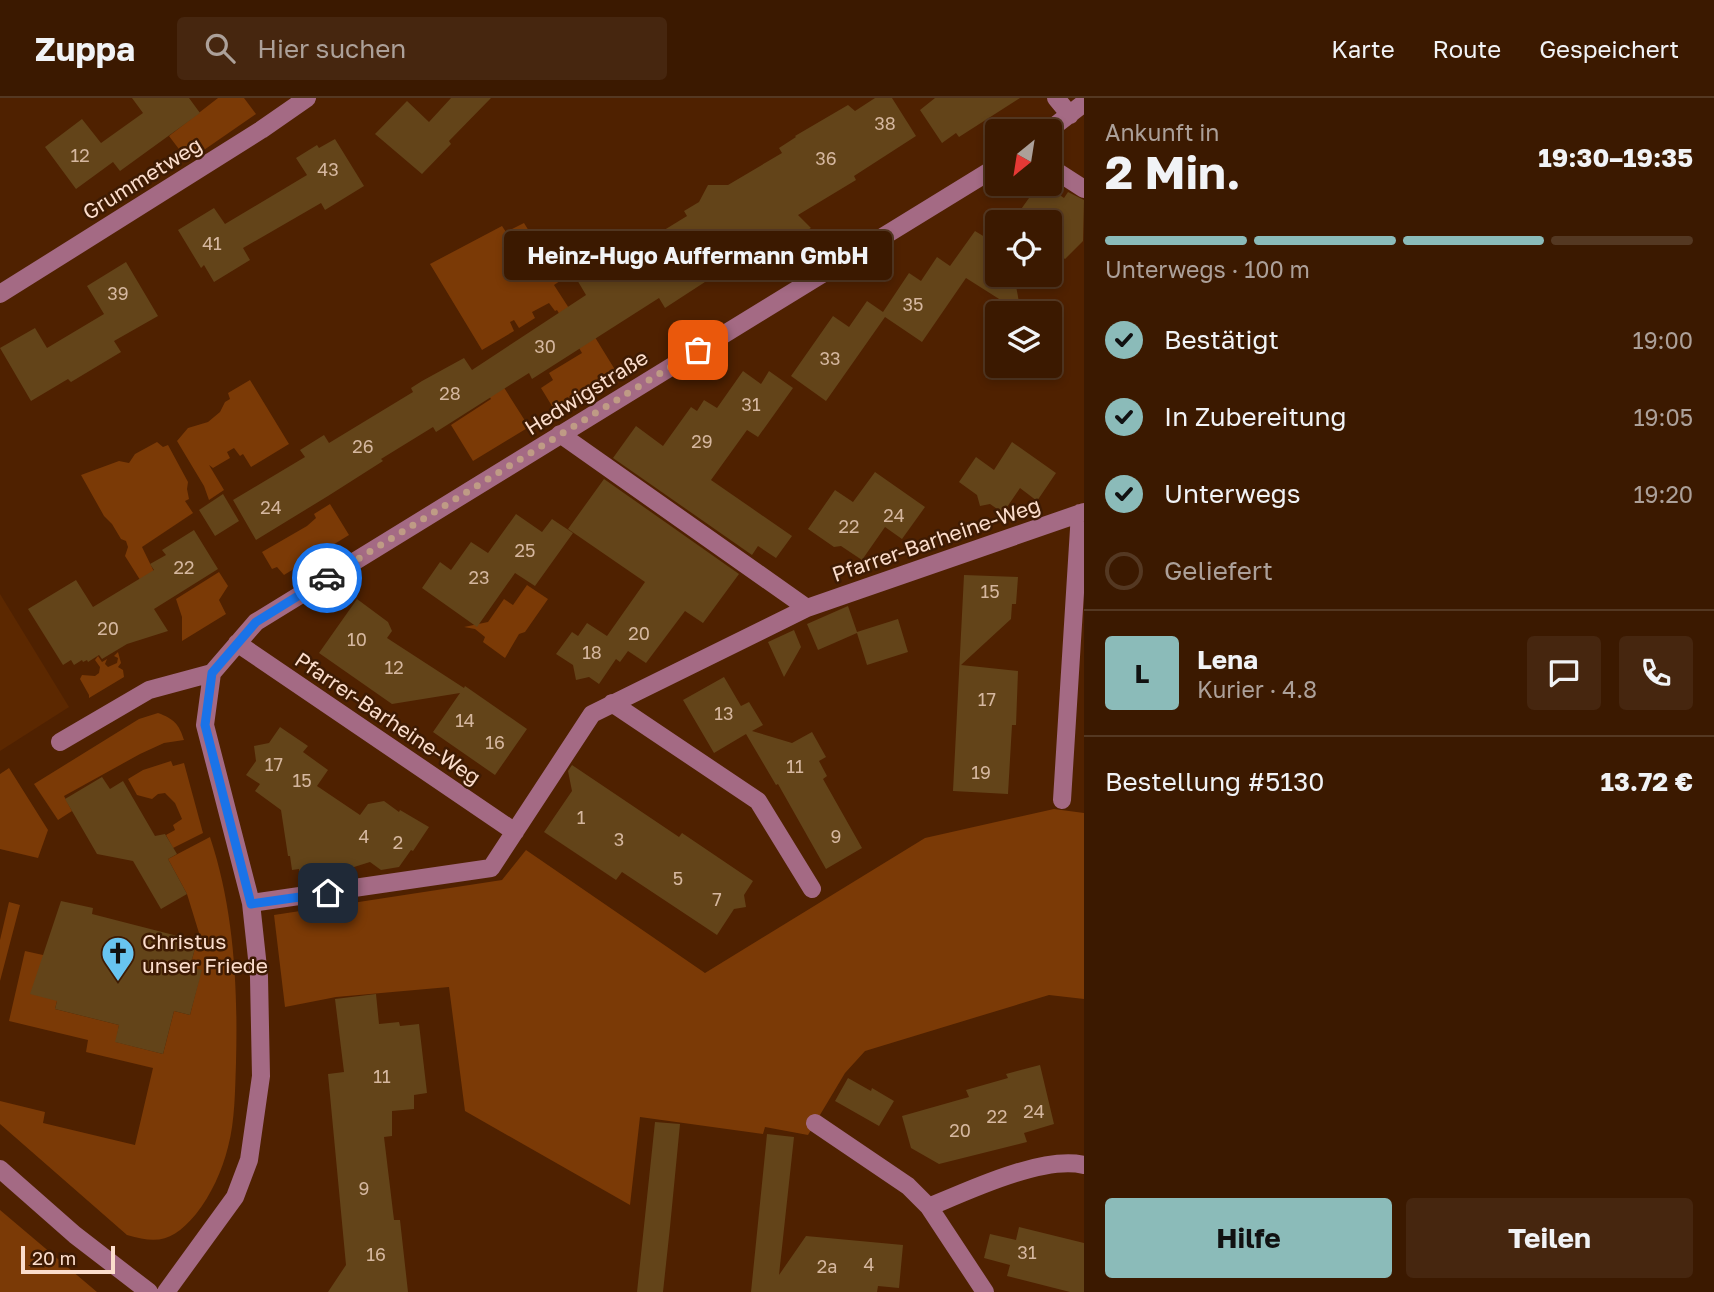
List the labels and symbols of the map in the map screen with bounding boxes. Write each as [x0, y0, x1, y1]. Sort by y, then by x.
house number: 38 [874, 112, 896, 134]
north arrow [985, 119, 1062, 196]
street label: Grummetweg [78, 131, 206, 225]
house number: 12 [70, 144, 90, 166]
house number: 36 [815, 147, 837, 169]
house number: 43 [317, 158, 339, 180]
callout: Heinz-Hugo Auffermann GmbH [504, 231, 892, 280]
house number: 41 [202, 232, 222, 254]
house number: 39 [107, 282, 129, 304]
house number: 35 [903, 293, 923, 315]
pin [668, 320, 728, 380]
house number: 30 [534, 335, 556, 357]
street label: Hedwigstraße [520, 344, 652, 440]
house number: 33 [819, 347, 841, 369]
house number: 28 [439, 382, 461, 404]
house number: 31 [741, 393, 761, 415]
house number: 29 [691, 430, 713, 452]
house number: 26 [352, 435, 374, 457]
street label: Pfarrer-Barheine-Weg [828, 491, 1044, 587]
house number: 24 [260, 496, 282, 518]
house number: 24 [883, 504, 905, 526]
house number: 22 [839, 515, 859, 537]
house number: 25 [515, 539, 535, 561]
courier [292, 543, 362, 613]
house number: 22 [174, 556, 194, 578]
house number: 23 [469, 566, 489, 588]
house number: 15 [980, 580, 1000, 602]
house number: 20 [97, 617, 119, 639]
house number: 20 [628, 622, 650, 644]
house number: 10 [347, 628, 367, 650]
house number: 18 [582, 641, 602, 663]
street label: Pfarrer-Barheine-Weg [290, 646, 486, 790]
house number: 12 [384, 656, 404, 678]
house number: 17 [978, 688, 996, 710]
house number: 13 [714, 702, 734, 724]
house number: 14 [455, 709, 475, 731]
house number: 16 [485, 731, 505, 753]
house number: 17 [265, 753, 283, 775]
house number: 11 [786, 755, 804, 777]
house number: 19 [971, 761, 991, 783]
house number: 15 [292, 769, 312, 791]
house number: 1 [577, 806, 586, 828]
house number: 4 [359, 825, 370, 847]
house number: 9 [831, 825, 841, 847]
house number: 3 [614, 828, 624, 850]
house number: 2 [393, 831, 403, 853]
pin [298, 863, 358, 923]
house number: 5 [673, 867, 683, 889]
house number: 7 [712, 888, 722, 910]
place label: Christus unser Friede [142, 928, 268, 978]
church icon: Christus unser Friede [99, 934, 137, 983]
house number: 11 [373, 1065, 391, 1087]
house number: 24 [1023, 1100, 1045, 1122]
house number: 22 [987, 1105, 1007, 1127]
house number: 20 [949, 1119, 971, 1141]
house number: 9 [359, 1177, 369, 1199]
house number: 31 [1017, 1241, 1037, 1263]
scale bar [21, 1243, 116, 1275]
house number: 16 [366, 1243, 386, 1265]
house number: 4 [864, 1253, 875, 1275]
house number: 2a [817, 1255, 837, 1277]

